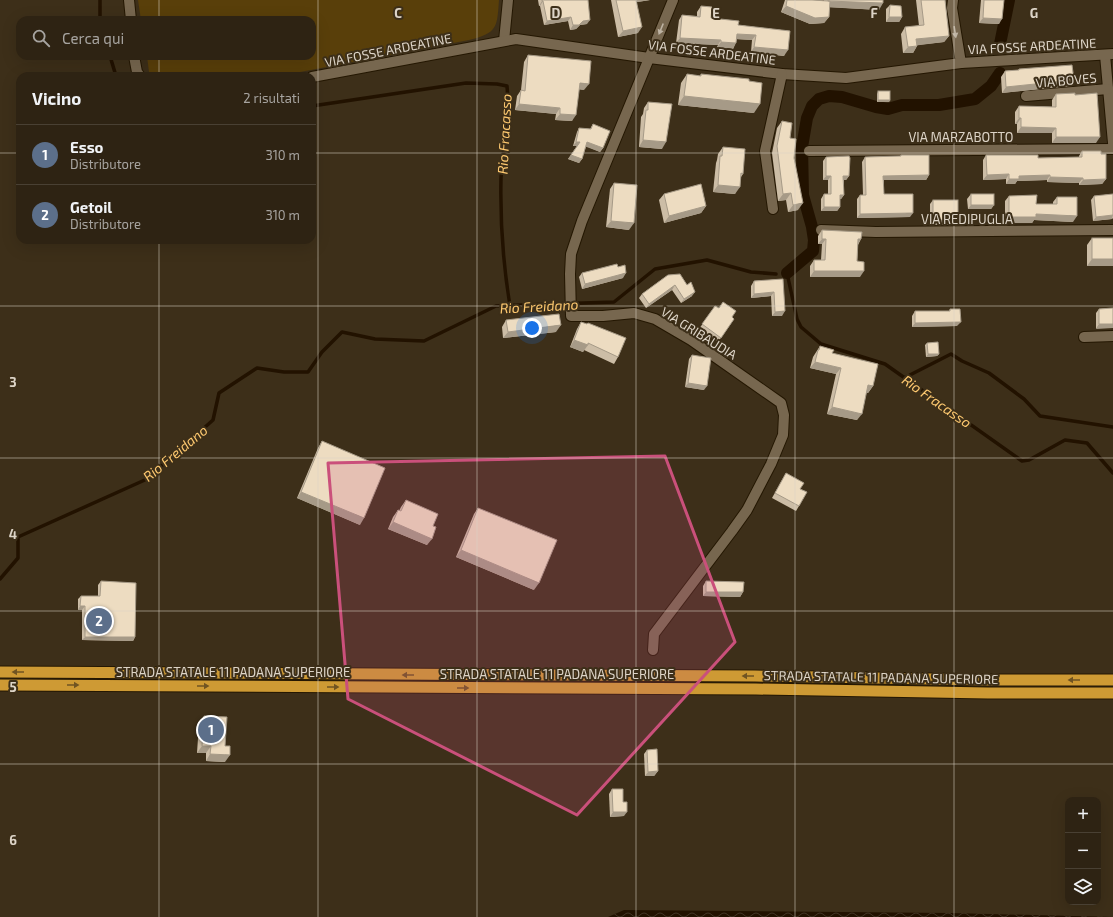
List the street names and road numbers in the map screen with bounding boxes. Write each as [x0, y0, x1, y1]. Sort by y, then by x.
street label: VIA FOSSE ARDEATINE [323, 30, 453, 70]
street label: VIA FOSSE ARDEATINE [967, 35, 1097, 57]
street label: VIA FOSSE ARDEATINE [647, 36, 777, 68]
street label: VIA BOVES [1035, 69, 1097, 91]
street label: VIA MARZABOTTO [908, 129, 1014, 145]
street label: VIA REDIPUGLIA [921, 211, 1013, 227]
street label: VIA GRIBAUDIA [658, 303, 740, 363]
street label: STRADA STATALE 11 PADANA SUPERIORE [116, 664, 350, 680]
street label: STRADA STATALE 11 PADANA SUPERIORE [440, 666, 674, 682]
street label: STRADA STATALE 11 PADANA SUPERIORE [764, 667, 998, 687]

